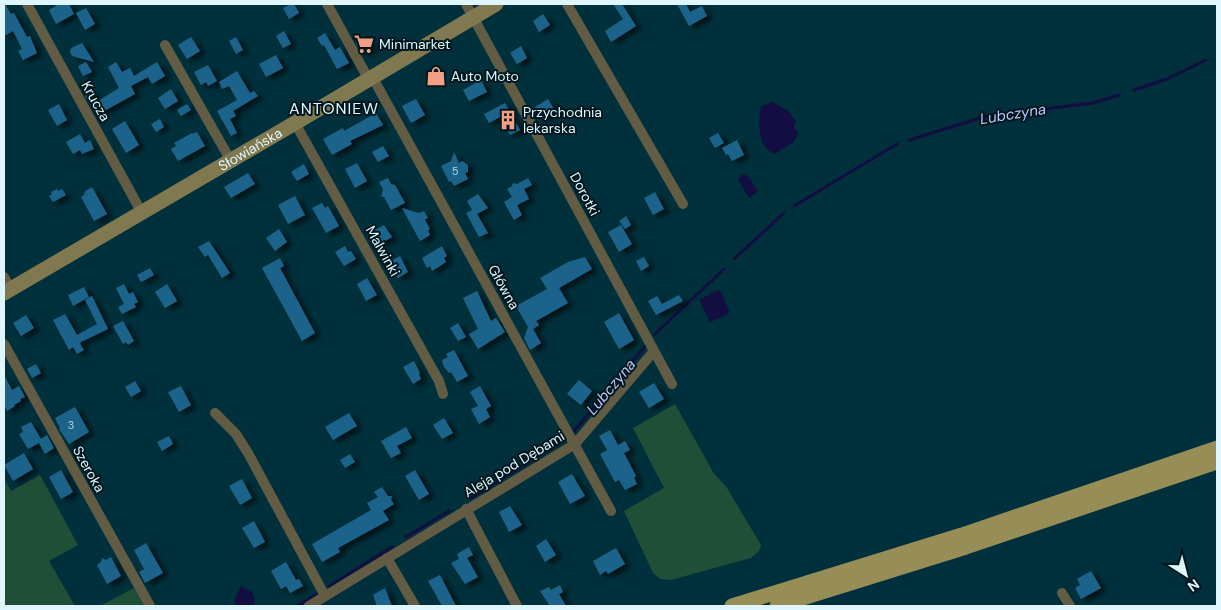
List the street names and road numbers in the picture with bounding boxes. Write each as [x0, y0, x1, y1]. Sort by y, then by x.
street label: Krucza [78, 78, 114, 124]
street label: Słowiańska [215, 124, 285, 175]
street label: Dorotki [566, 169, 604, 219]
street label: Malwinki [362, 223, 404, 279]
street label: Główna [484, 261, 524, 313]
street label: Aleja pod Dębami [460, 427, 568, 501]
street label: Szeroka [69, 443, 109, 495]

